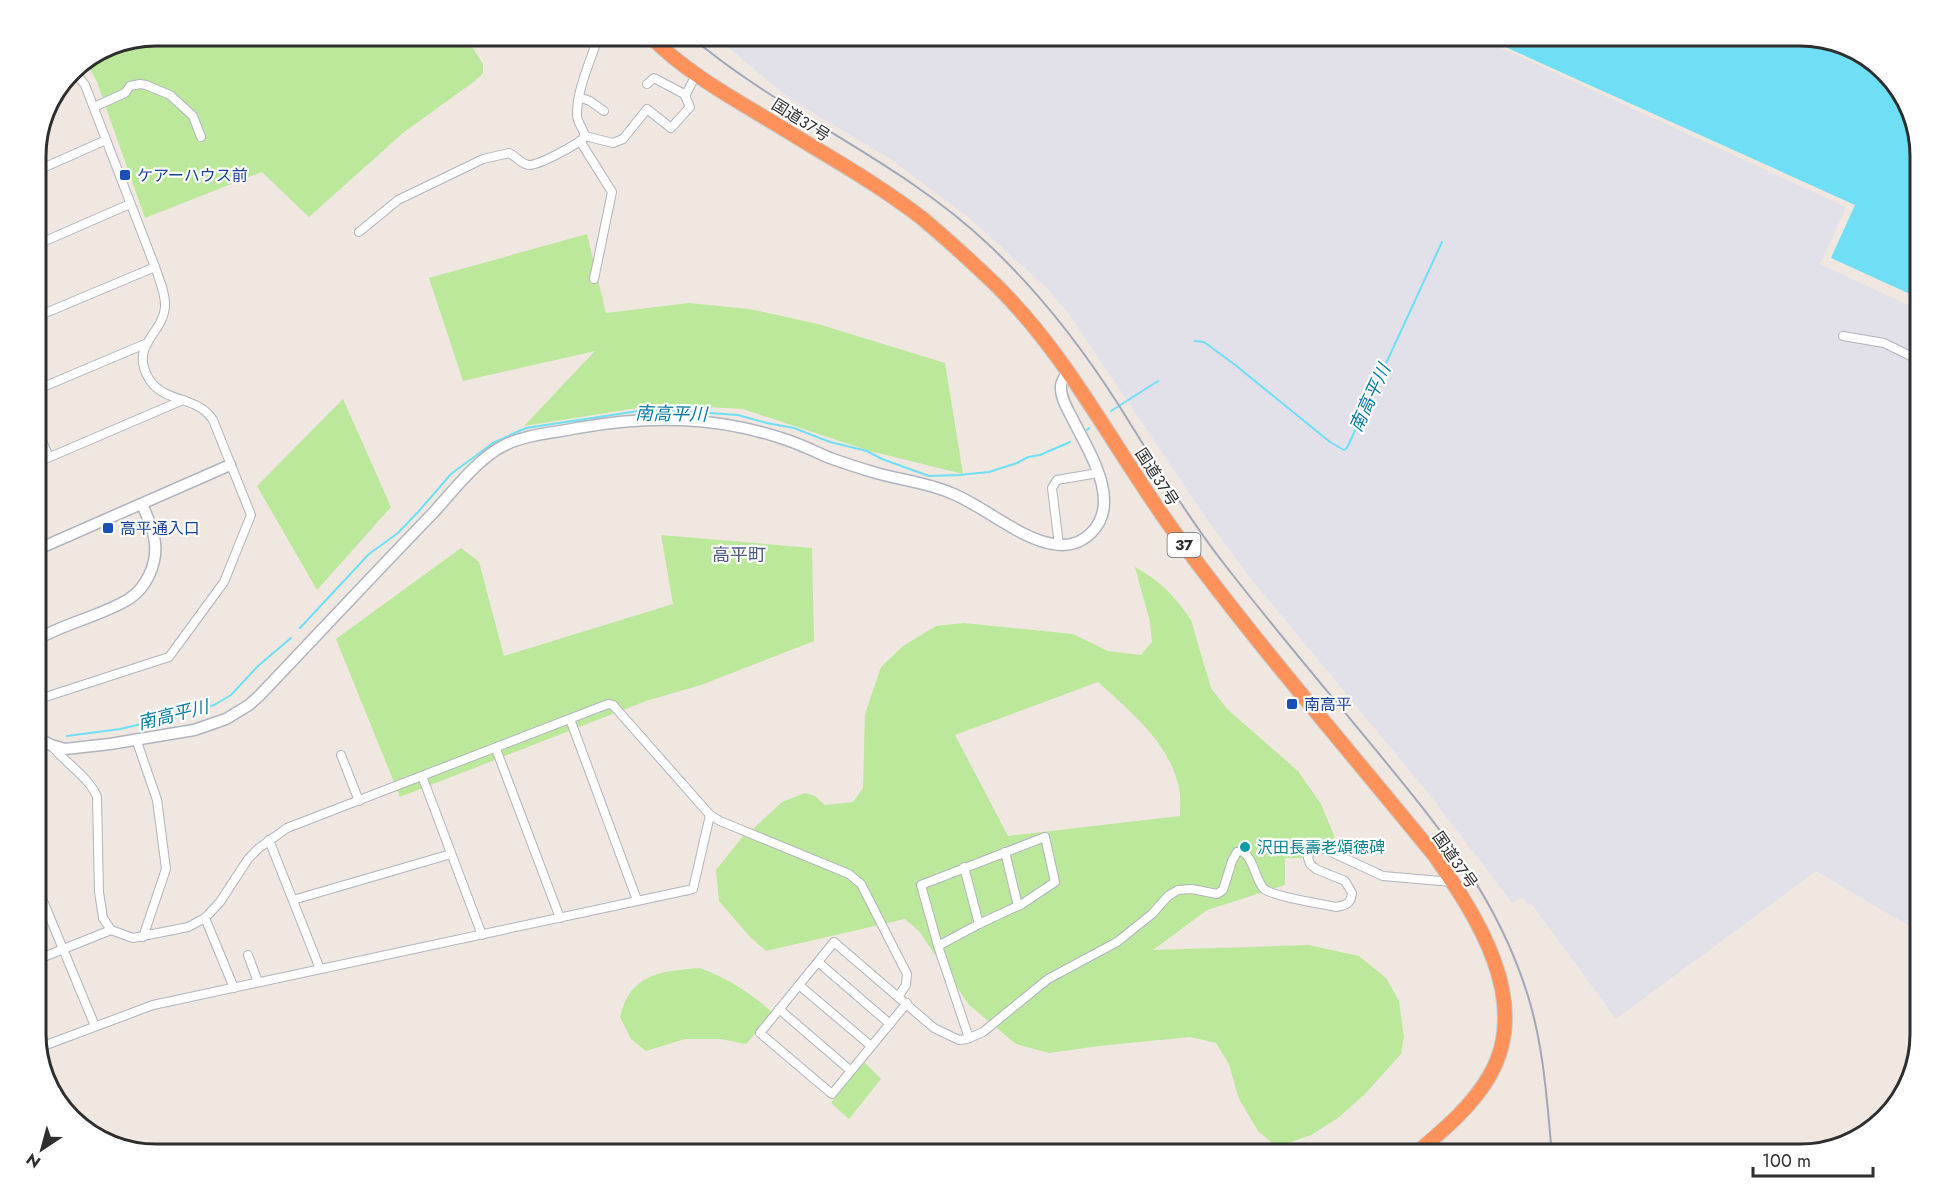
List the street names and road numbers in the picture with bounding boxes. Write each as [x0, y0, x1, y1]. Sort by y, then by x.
street label: 国道37号 [767, 93, 835, 147]
street label: 国道37号 [1130, 444, 1184, 510]
road number: 37 [1168, 533, 1200, 557]
street label: 国道37号 [1427, 827, 1483, 893]

